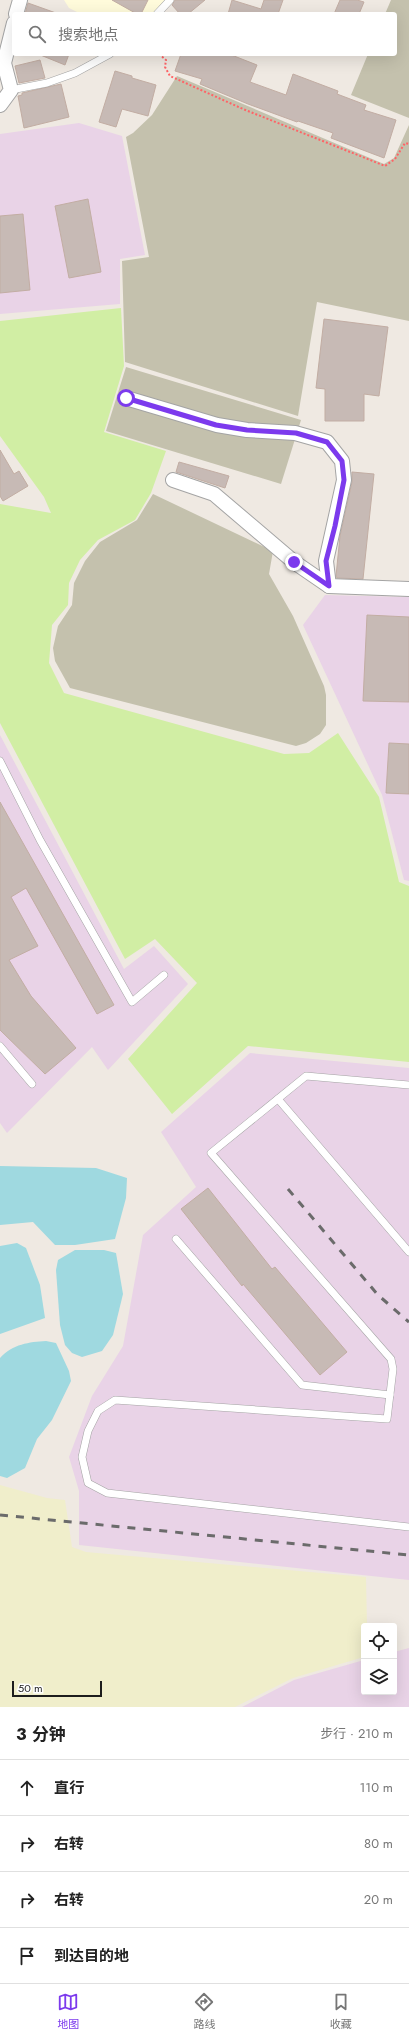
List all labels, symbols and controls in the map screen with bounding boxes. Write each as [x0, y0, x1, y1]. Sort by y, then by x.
search box [12, 12, 397, 56]
icon: search [26, 23, 48, 45]
text: 搜索地点 [58, 24, 118, 46]
route start [117, 389, 135, 407]
route end [285, 553, 303, 571]
map controls [361, 1623, 397, 1695]
button: locate [361, 1623, 397, 1659]
button: layers [361, 1659, 397, 1695]
scale bar [12, 1679, 102, 1698]
text: 50 m [18, 1680, 43, 1696]
text: 3 分钟 [16, 1722, 66, 1746]
text: 步行 · 210 m [320, 1724, 393, 1743]
icon: ahead [16, 1777, 38, 1799]
text: 直行 [54, 1777, 84, 1799]
text: 110 m [359, 1778, 393, 1797]
icon: right [16, 1833, 38, 1855]
text: 右转 [54, 1833, 84, 1855]
text: 80 m [364, 1834, 393, 1853]
icon: right [16, 1889, 38, 1911]
text: 右转 [54, 1889, 84, 1911]
text: 20 m [364, 1890, 393, 1909]
icon: arrive [16, 1945, 38, 1967]
text: 到达目的地 [54, 1945, 129, 1967]
tab: 地图 [57, 1991, 79, 2032]
tab: 路线 [193, 1991, 215, 2032]
tab: 收藏 [330, 1991, 352, 2032]

